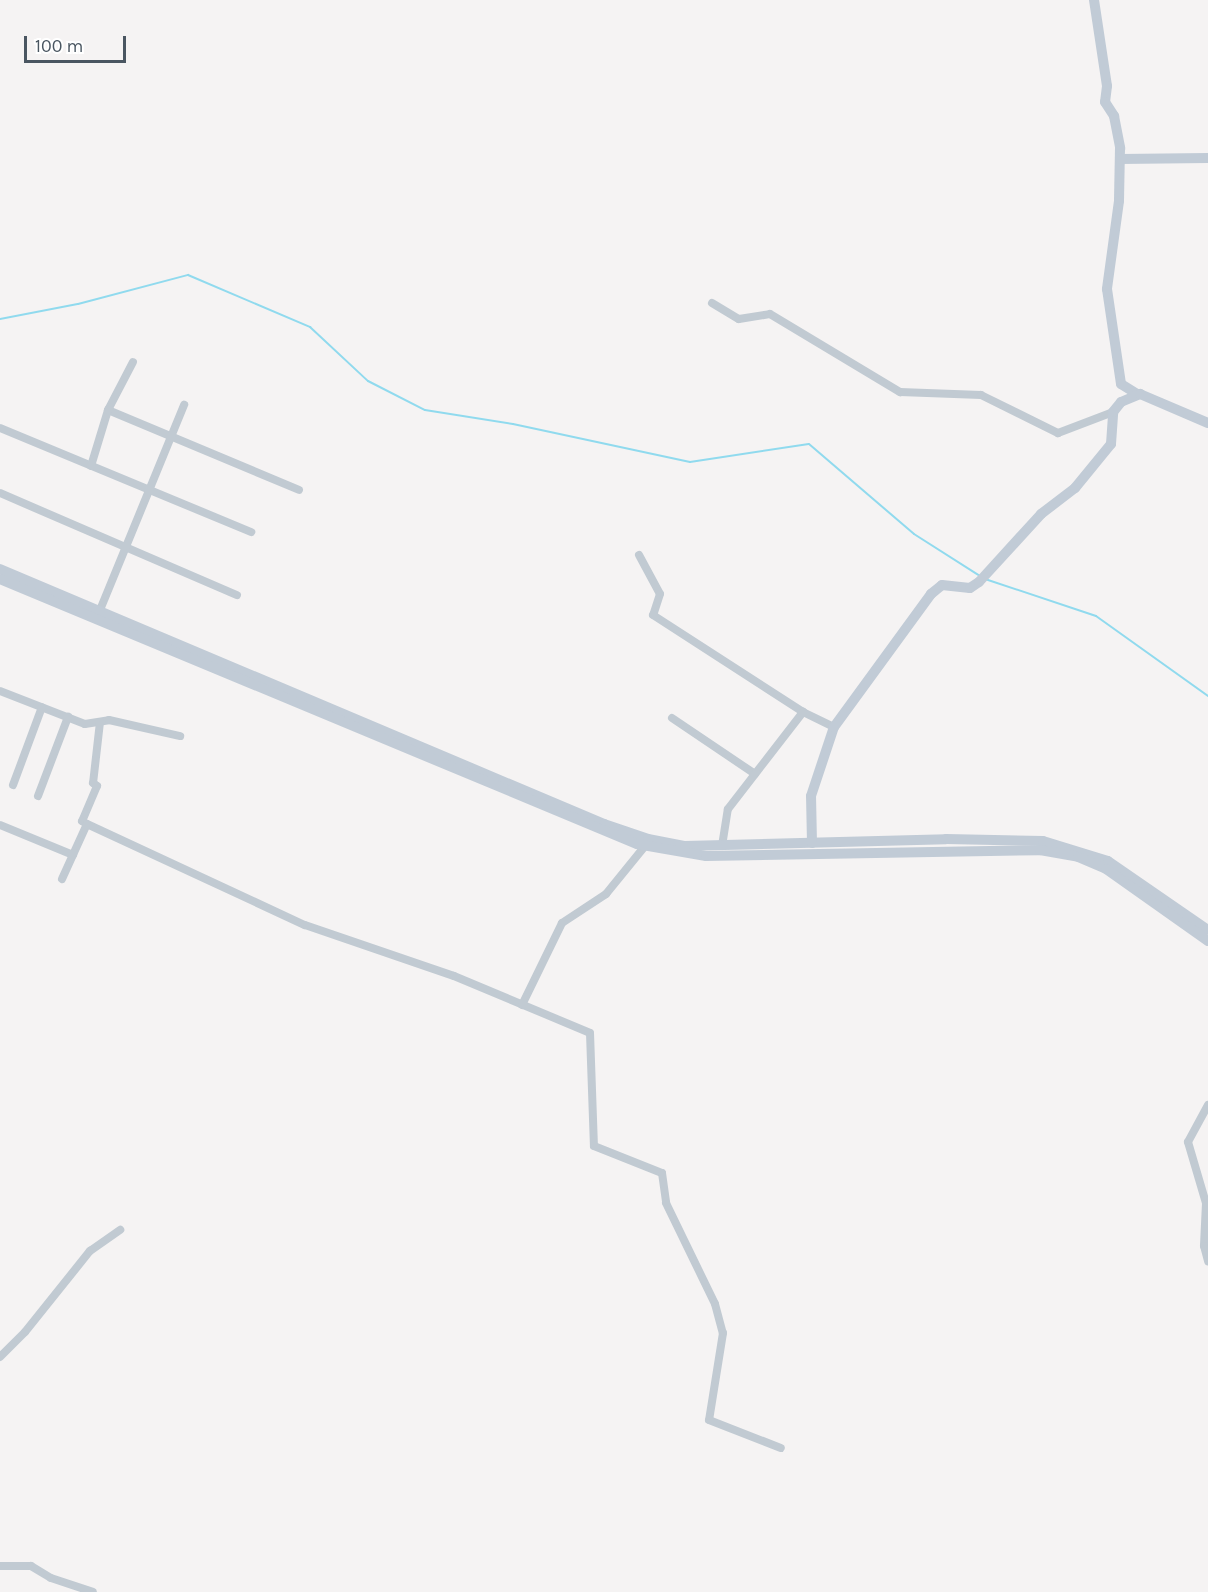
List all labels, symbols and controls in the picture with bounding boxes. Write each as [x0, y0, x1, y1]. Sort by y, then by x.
scale bar [27, 24, 129, 62]
text: 100 m [35, 35, 83, 57]

